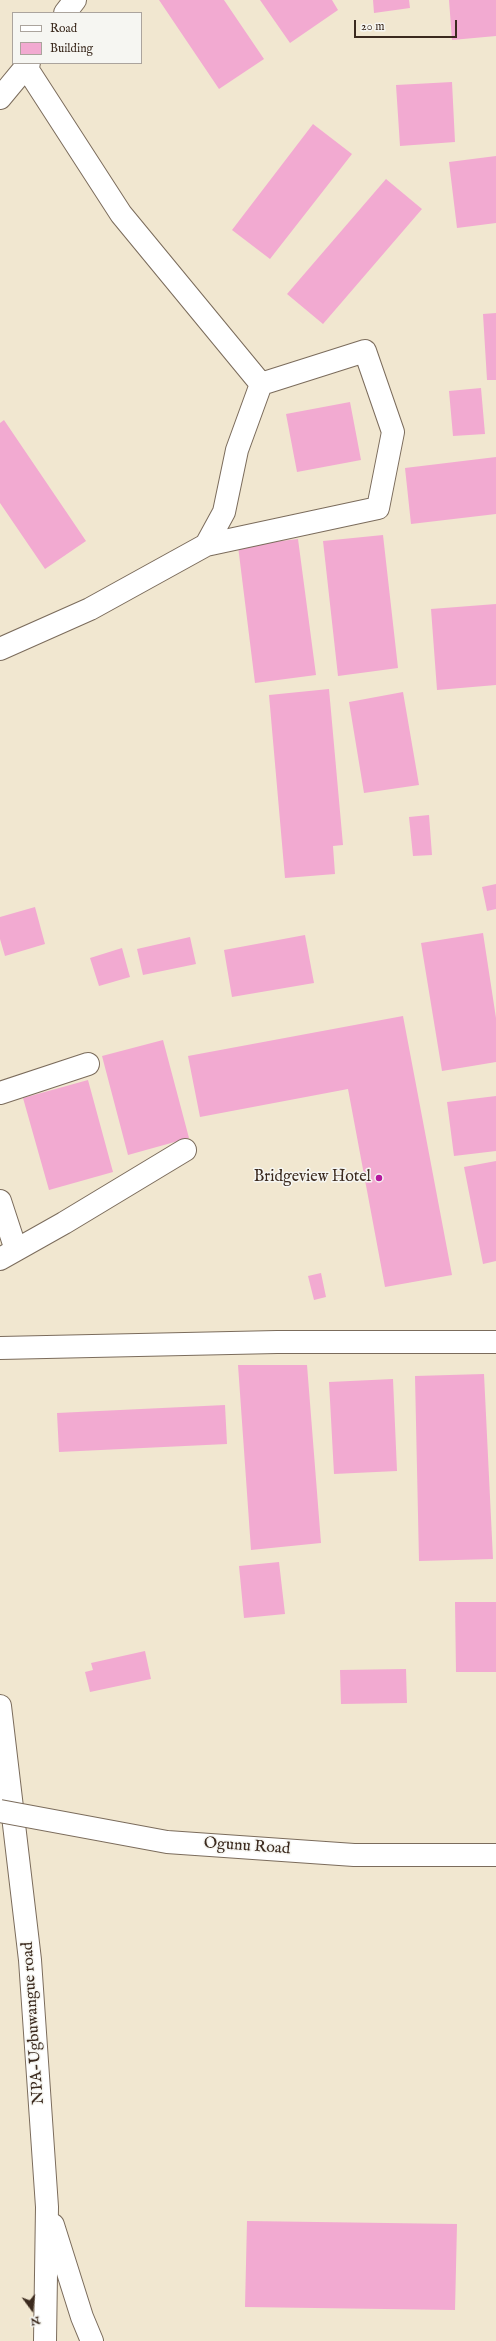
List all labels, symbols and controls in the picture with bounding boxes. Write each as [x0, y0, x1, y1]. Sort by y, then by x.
legend [12, 12, 142, 64]
scale bar [356, 12, 459, 38]
text: 20 m [361, 19, 384, 34]
text: Road [50, 21, 77, 36]
text: Building [50, 41, 93, 56]
place label: Bridgeview Hotel [254, 1168, 371, 1188]
marker: Bridgeview Hotel [374, 1173, 384, 1183]
street label: Ogunu Road [203, 1834, 291, 1860]
street label: NPA-Ugbuwangue road [19, 1941, 49, 2105]
north arrow [12, 2289, 52, 2329]
text: N [29, 2313, 42, 2329]

